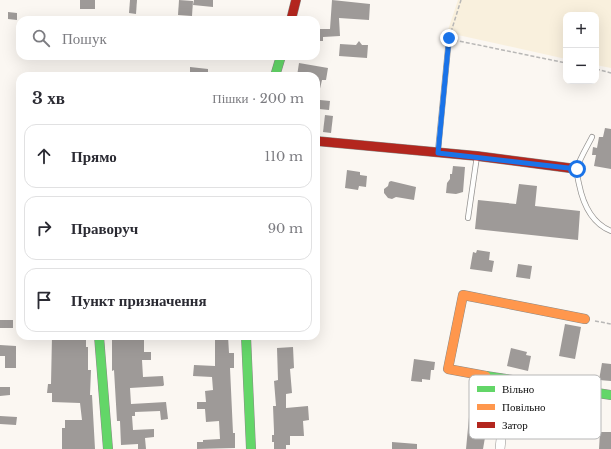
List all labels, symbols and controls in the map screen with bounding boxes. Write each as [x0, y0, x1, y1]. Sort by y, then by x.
map controls [563, 12, 599, 84]
button: + [563, 12, 599, 48]
search box [16, 16, 320, 60]
icon: search [30, 27, 52, 49]
text: Пошук [62, 29, 107, 48]
route end [440, 29, 458, 47]
button: − [563, 48, 599, 84]
text: 3 хв [32, 88, 65, 109]
text: Пішки · 200 m [212, 90, 304, 107]
icon: ahead [33, 145, 55, 167]
text: Прямо [71, 147, 117, 166]
text: 110 m [264, 148, 303, 165]
route start [568, 160, 586, 178]
icon: right [33, 217, 55, 239]
text: Праворуч [71, 219, 138, 238]
text: 90 m [268, 220, 303, 237]
icon: arrive [33, 289, 55, 311]
text: Пункт призначення [71, 291, 207, 310]
legend [469, 375, 601, 439]
text: Вільно [502, 382, 535, 396]
text: Повільно [502, 400, 546, 414]
text: Затор [502, 418, 528, 432]

